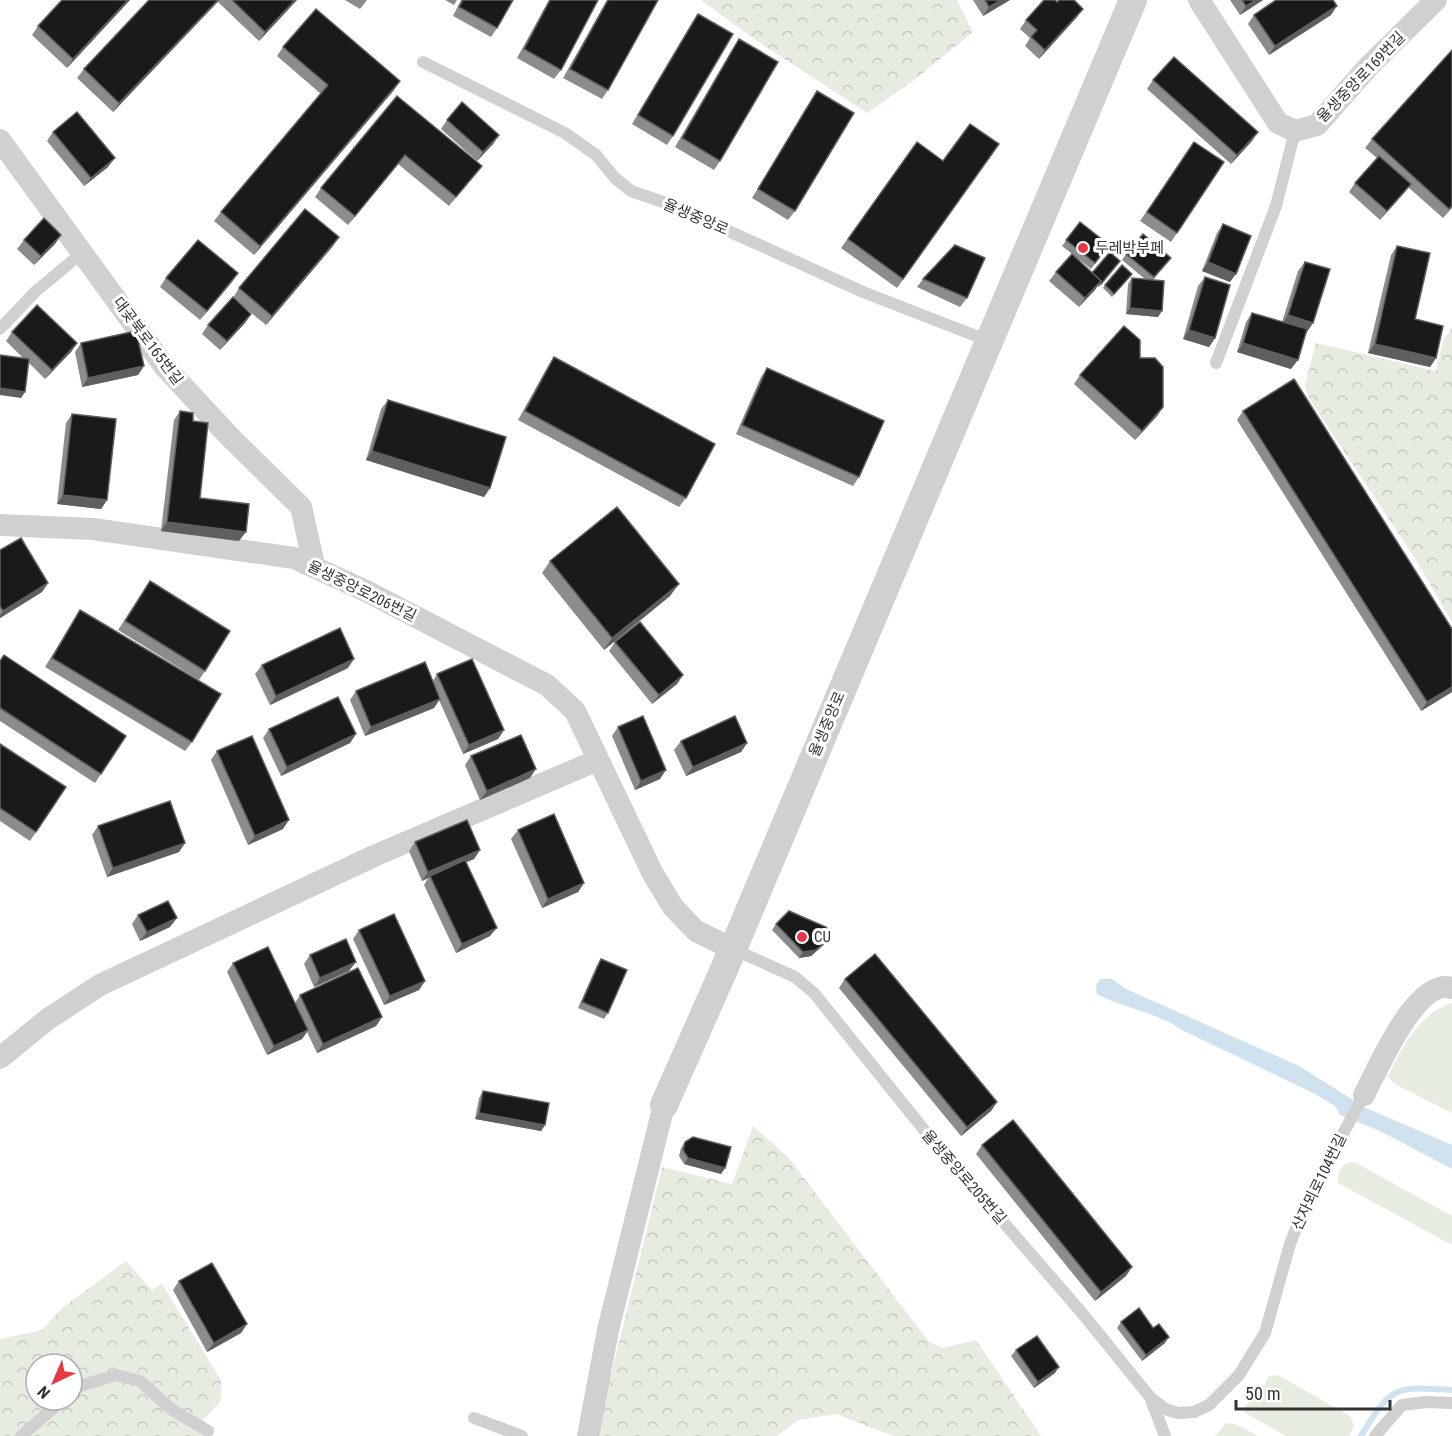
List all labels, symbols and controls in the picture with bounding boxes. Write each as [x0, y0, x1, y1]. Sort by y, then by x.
street label: 율생중앙로169번길 [1313, 28, 1409, 126]
street label: 율생중앙로 [661, 195, 731, 239]
place label: 두레박부페 [1095, 239, 1164, 257]
marker: 두레박부페 [1076, 241, 1090, 255]
street label: 대곶북로165번길 [109, 294, 187, 388]
street label: 율생중앙로206번길 [305, 557, 419, 625]
street label: 율생중앙로 [805, 689, 849, 759]
place label: CU [814, 928, 831, 946]
marker: CU [795, 930, 809, 944]
street label: 율생중앙로205번길 [918, 1126, 1010, 1228]
street label: 산자뫼로104번길 [1288, 1131, 1350, 1233]
north arrow [24, 1352, 84, 1412]
scale bar [1236, 1373, 1390, 1411]
text: N [34, 1382, 54, 1403]
text: 50 m [1245, 1383, 1280, 1404]

